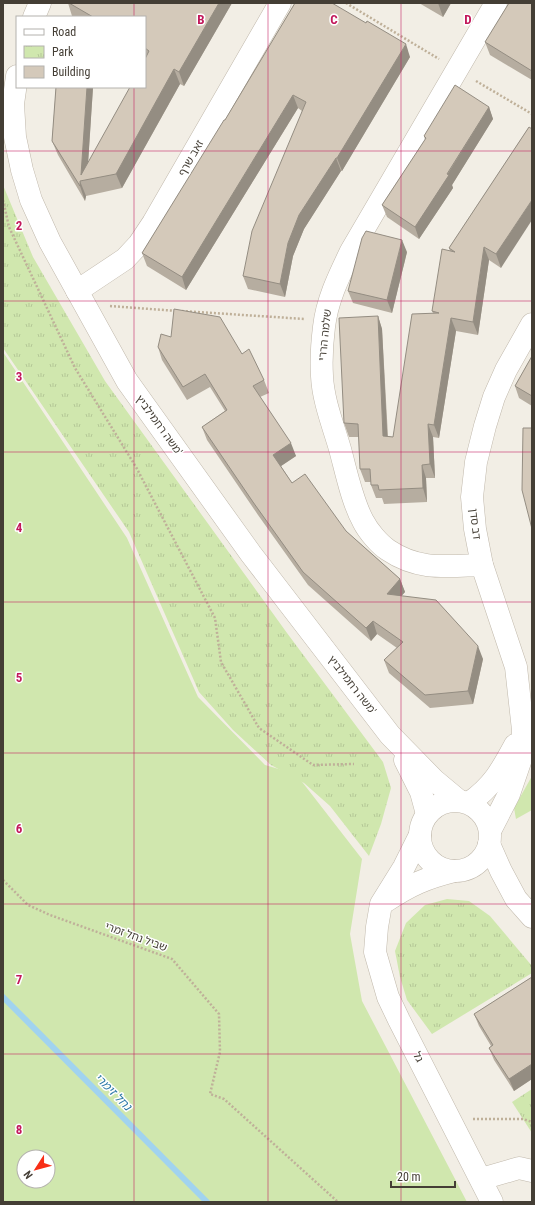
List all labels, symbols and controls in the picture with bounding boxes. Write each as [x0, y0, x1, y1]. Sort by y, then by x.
text: B [197, 12, 205, 27]
text: C [330, 12, 338, 27]
text: D [464, 12, 472, 27]
legend [16, 16, 146, 88]
text: Road [52, 25, 76, 39]
text: Park [52, 45, 74, 59]
text: Building [52, 65, 90, 79]
street label: זאב שרף [175, 137, 207, 178]
text: 2 [16, 218, 23, 233]
street label: שלמה הררי [316, 309, 334, 361]
text: 3 [16, 369, 22, 384]
street label: משה רחמילביץ' [133, 393, 185, 458]
street label: דב סדן [467, 508, 483, 540]
text: 4 [16, 520, 23, 535]
street label: משה רחמילביץ' [325, 653, 379, 717]
text: 5 [16, 670, 23, 685]
text: 6 [16, 821, 23, 836]
street label: שביל נחל זמרי [103, 920, 169, 954]
text: 7 [16, 972, 23, 987]
street label: גל [410, 1050, 426, 1064]
water label: נחל זימרי [92, 1071, 135, 1114]
text: 8 [16, 1122, 22, 1137]
north arrow [16, 1149, 56, 1189]
scale bar [391, 1163, 455, 1189]
text: N [21, 1168, 36, 1181]
text: 20 m [397, 1170, 421, 1184]

